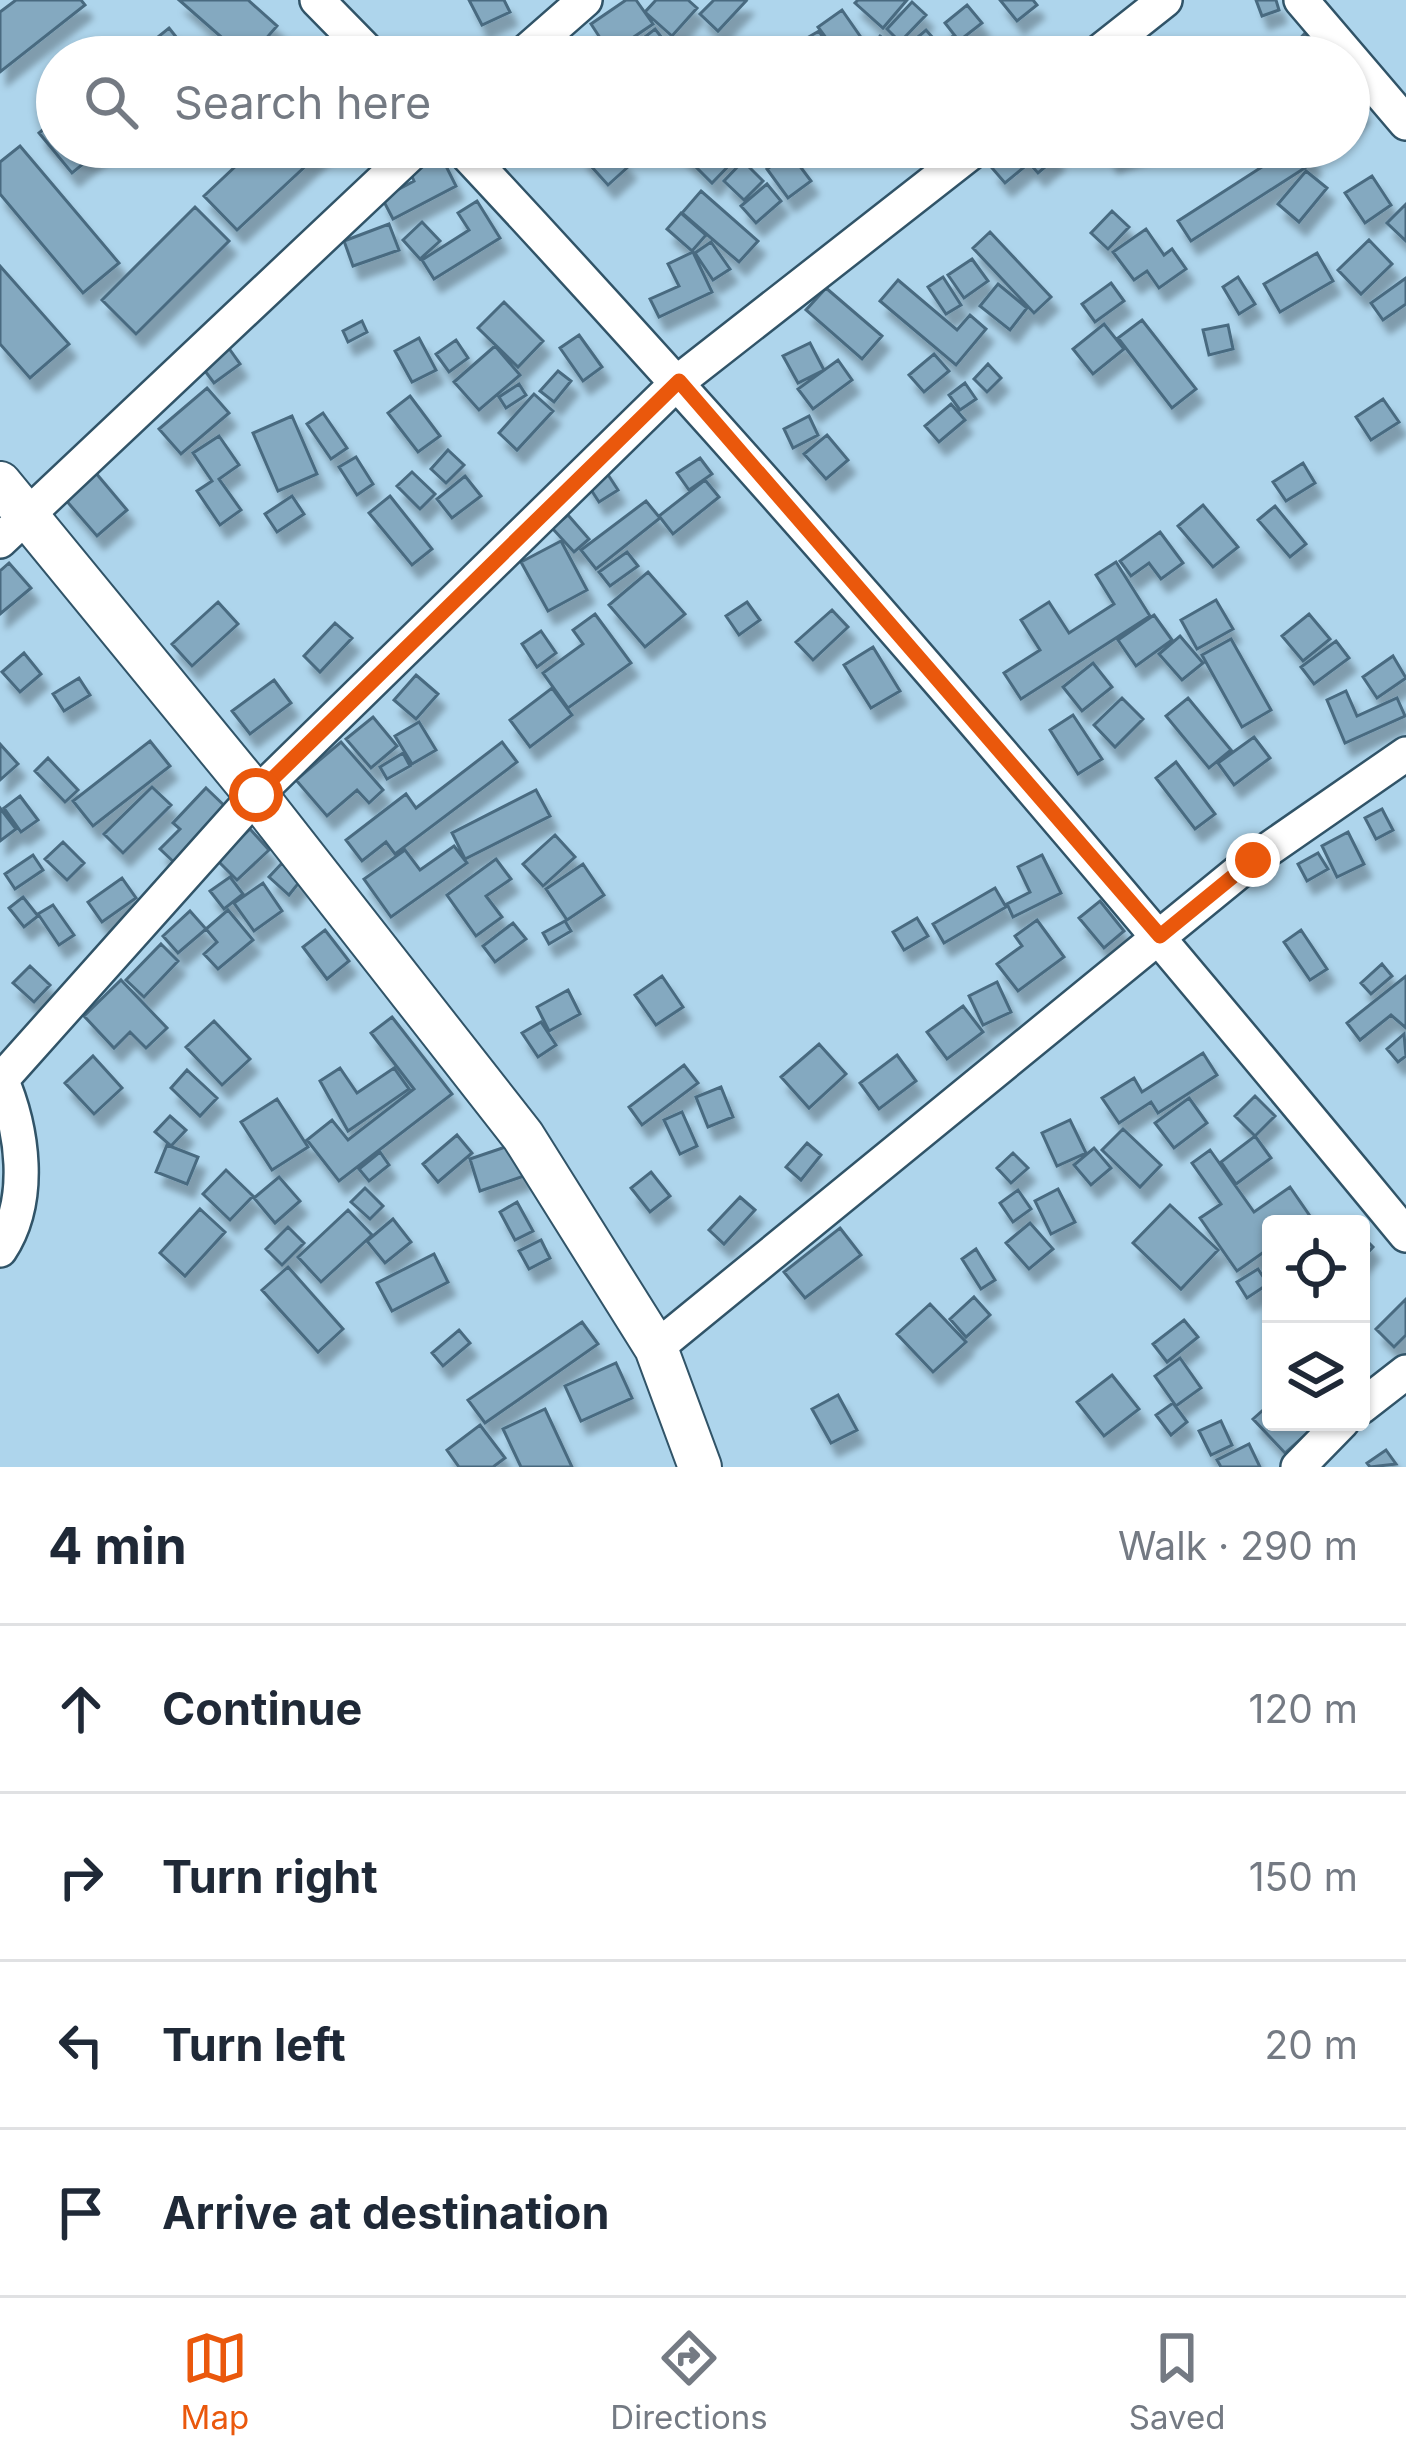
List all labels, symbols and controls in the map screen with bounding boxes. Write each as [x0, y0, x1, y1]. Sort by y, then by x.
search box [36, 36, 1370, 168]
icon: search [78, 69, 144, 135]
text: Search here [174, 75, 431, 130]
route start [229, 768, 283, 822]
route end [1226, 833, 1280, 887]
map controls [1262, 1215, 1370, 1431]
button: locate [1262, 1215, 1370, 1323]
button: layers [1262, 1323, 1370, 1431]
text: 4 min [48, 1515, 187, 1576]
text: Walk · 290 m [1118, 1522, 1358, 1569]
icon: ahead [48, 1676, 114, 1742]
text: Continue [162, 1681, 362, 1736]
text: 120 m [1249, 1685, 1358, 1732]
icon: right [48, 1844, 114, 1910]
text: Turn right [162, 1849, 378, 1904]
text: 150 m [1249, 1853, 1358, 1900]
icon: left [48, 2012, 114, 2078]
text: Turn left [162, 2017, 346, 2072]
text: 20 m [1264, 2021, 1358, 2068]
icon: arrive [48, 2180, 114, 2246]
text: Arrive at destination [162, 2185, 609, 2240]
tab: Map [181, 2325, 249, 2437]
tab: Directions [610, 2325, 768, 2437]
tab: Saved [1129, 2325, 1225, 2437]

